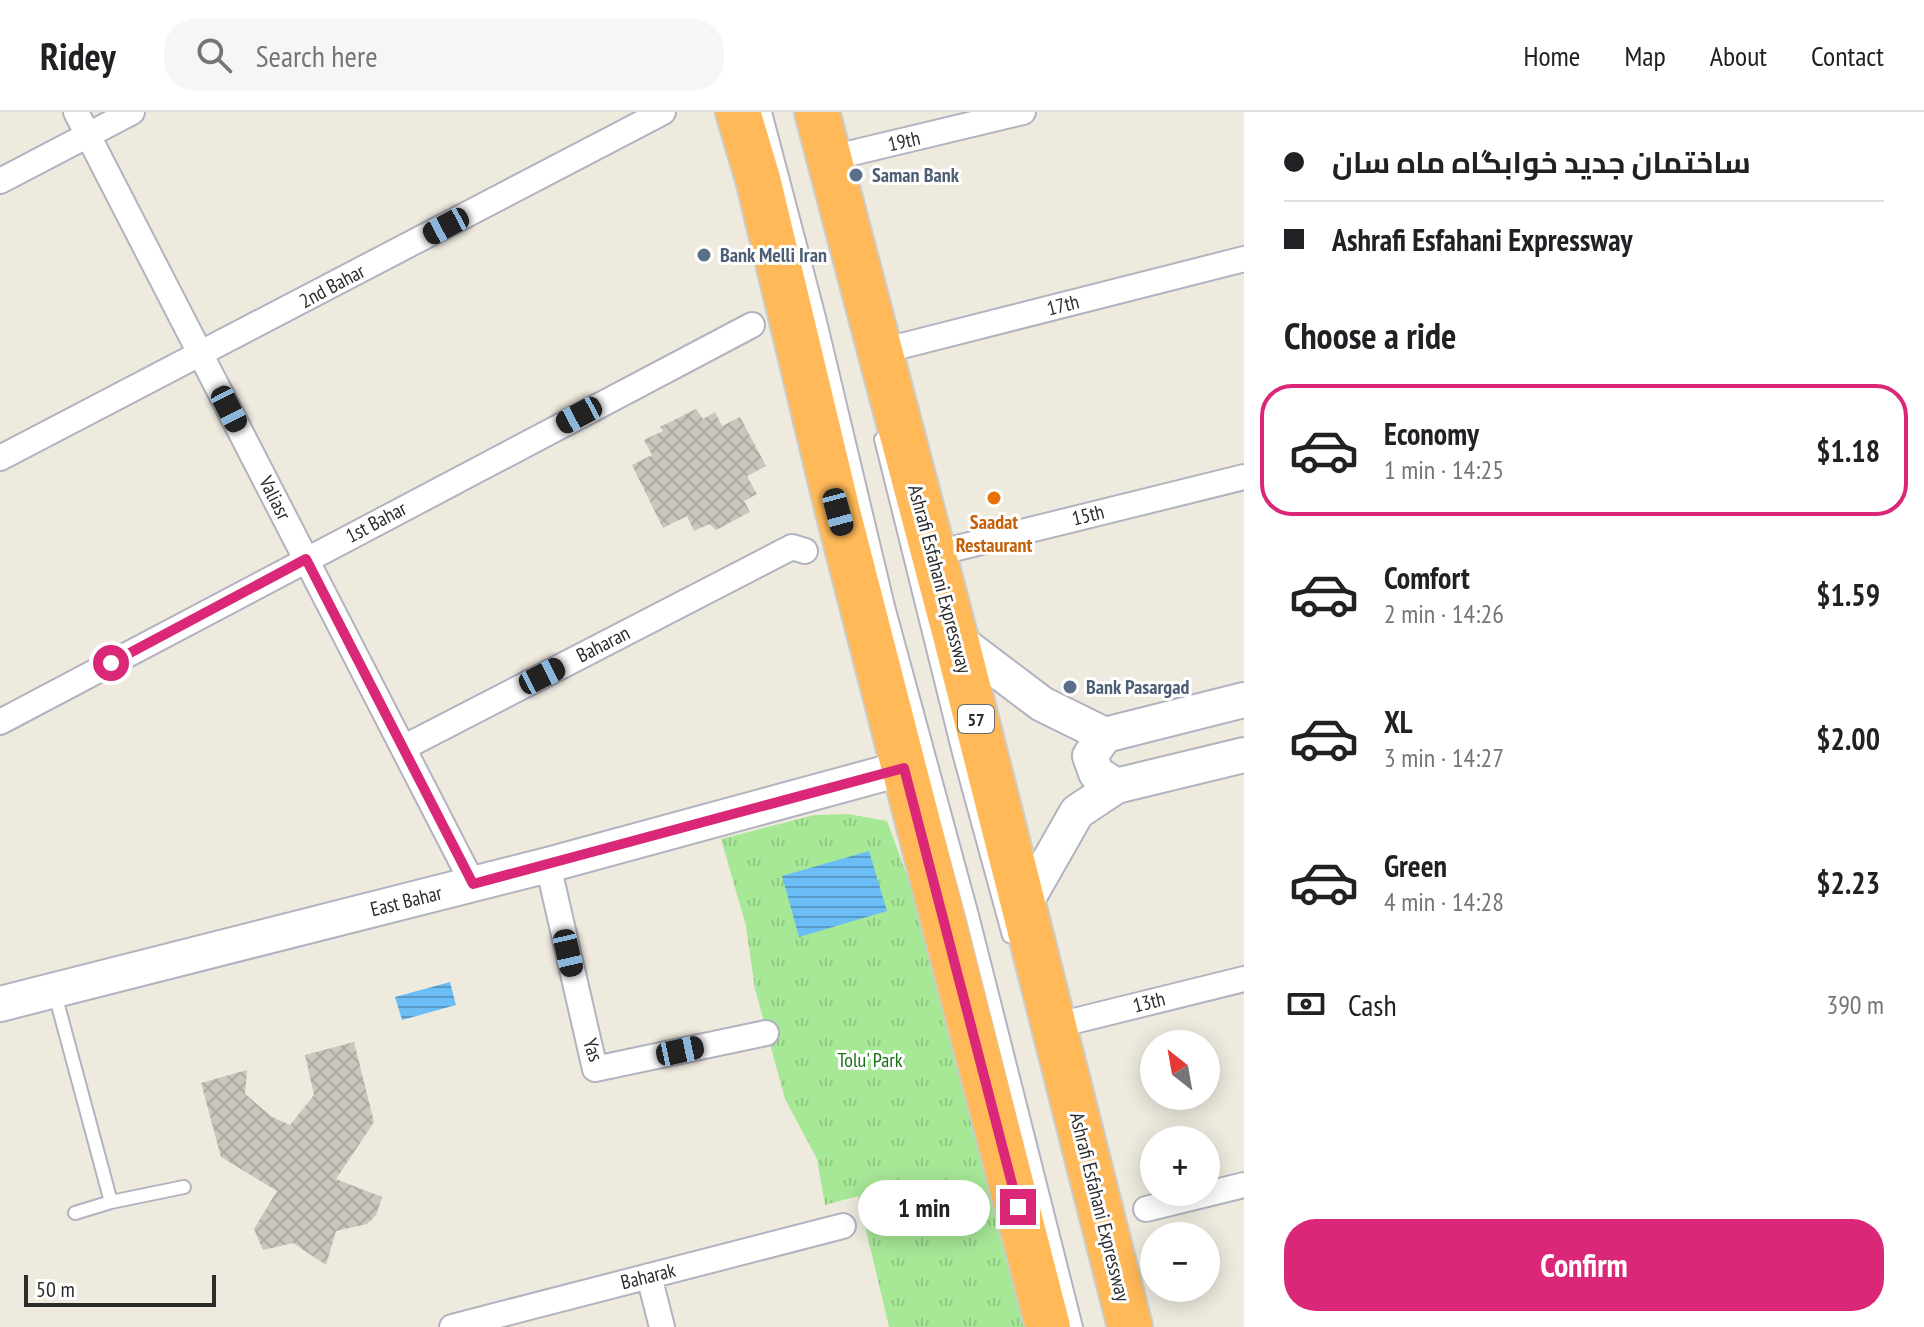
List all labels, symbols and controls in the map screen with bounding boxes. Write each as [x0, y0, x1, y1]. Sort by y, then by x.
search box [164, 19, 724, 91]
text: Ridey [40, 31, 116, 80]
icon: search [192, 33, 236, 77]
text: Search here [256, 36, 378, 75]
text: Home [1524, 37, 1580, 74]
text: Map [1624, 37, 1666, 74]
text: About [1710, 37, 1767, 74]
text: Contact [1811, 37, 1884, 74]
street label: 19th [885, 125, 923, 157]
text: ساختمان جدید خوابگاه ماه سان [1332, 142, 1751, 181]
place label: Saman Bank [872, 162, 960, 188]
marker: Saman Bank [847, 166, 865, 184]
car [419, 204, 473, 248]
text: Ashrafi Esfahani Expressway [1332, 220, 1633, 259]
place label: Bank Melli Iran [720, 242, 827, 268]
marker: Bank Melli Iran [695, 246, 713, 264]
street label: 2nd Bahar [295, 258, 370, 314]
street label: 17th [1044, 288, 1082, 322]
text: Choose a ride [1284, 312, 1456, 359]
car [207, 382, 251, 436]
car [552, 393, 606, 437]
icon: car [1288, 414, 1360, 486]
text: Economy [1384, 414, 1479, 453]
text: $1.18 [1816, 431, 1880, 470]
text: 1 min · 14:25 [1384, 453, 1504, 486]
street label: Valiasr [253, 471, 297, 525]
street label: Ashrafi Esfahani Expressway [902, 482, 978, 677]
car [820, 486, 856, 538]
marker: Saadat Restaurant [985, 489, 1003, 507]
street label: 1st Bahar [341, 495, 411, 549]
street label: 15th [1069, 498, 1107, 532]
place label: Saadat Restaurant [956, 509, 1033, 558]
icon: car [1288, 558, 1360, 630]
text: Comfort [1384, 558, 1470, 597]
text: $1.59 [1816, 575, 1880, 614]
text: 2 min · 14:26 [1384, 597, 1504, 630]
street label: Baharan [572, 620, 634, 668]
route start [93, 645, 129, 681]
car [515, 654, 569, 698]
place label: Bank Pasargad [1086, 674, 1189, 700]
marker: Bank Pasargad [1061, 678, 1079, 696]
icon: car [1288, 702, 1360, 774]
text: XL [1384, 702, 1413, 741]
road number: 57 [958, 705, 994, 733]
text: $2.00 [1816, 719, 1880, 758]
text: 3 min · 14:27 [1384, 741, 1504, 774]
icon: car [1288, 846, 1360, 918]
text: Green [1384, 846, 1447, 885]
text: $2.23 [1816, 863, 1880, 902]
street label: East Bahar [368, 879, 445, 922]
text: 4 min · 14:28 [1384, 885, 1504, 918]
car [551, 927, 585, 979]
icon: cash [1284, 982, 1328, 1026]
street label: 13th [1130, 985, 1168, 1019]
text: Cash [1348, 985, 1397, 1024]
text: 390 m [1826, 988, 1884, 1021]
north arrow [1140, 1030, 1220, 1110]
map controls [1140, 1030, 1220, 1302]
car [654, 1034, 706, 1068]
street label: Yas [577, 1035, 609, 1065]
park label: Tolu' Park [837, 1047, 903, 1073]
street label: Ashrafi Esfahani Expressway [1064, 1110, 1136, 1305]
button: + [1140, 1126, 1220, 1206]
callout: 1 min [858, 1179, 990, 1235]
route end [1000, 1189, 1036, 1225]
text: 1 min [898, 1191, 950, 1224]
button: Confirm [1284, 1219, 1884, 1311]
button: − [1140, 1222, 1220, 1302]
street label: Baharak [618, 1257, 678, 1295]
scale bar [24, 1271, 216, 1307]
text: 50 m [36, 1275, 75, 1303]

